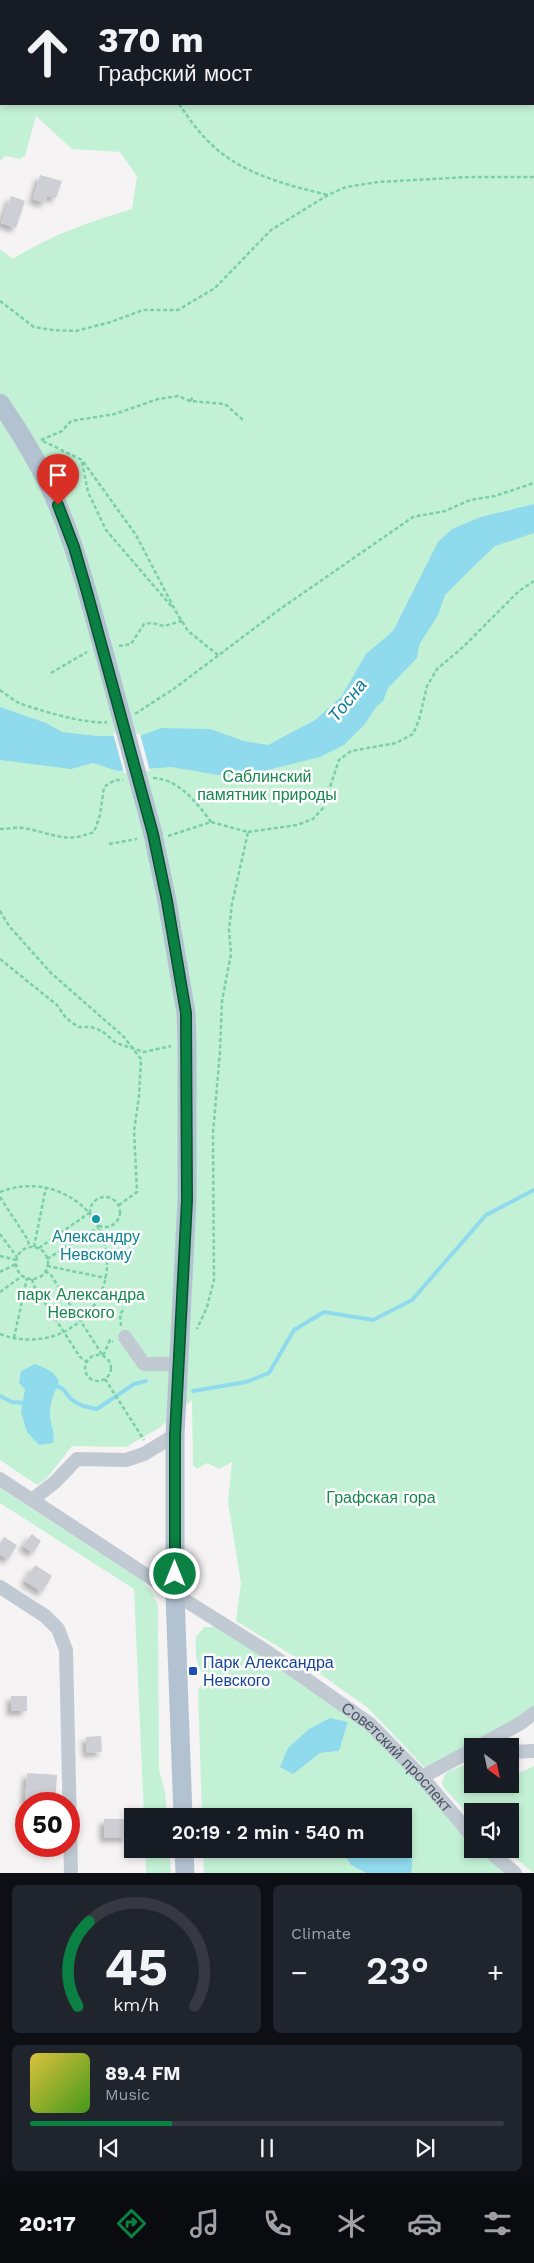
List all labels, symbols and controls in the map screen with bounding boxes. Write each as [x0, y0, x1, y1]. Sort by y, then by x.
text: 370 m [98, 19, 204, 61]
icon: ahead [15, 20, 80, 85]
text: Графский мост [98, 61, 252, 86]
pin [37, 454, 79, 505]
icon: arrive [44, 461, 72, 489]
water label: Тосна [323, 674, 371, 726]
park label: Саблинский памятник природы [197, 767, 337, 804]
marker: Александру Невскому [90, 1213, 102, 1225]
place label: Александру Невскому [52, 1227, 140, 1264]
park label: парк Александра Невского [17, 1285, 145, 1322]
park label: Графская гора [326, 1488, 436, 1507]
position arrow [148, 1547, 200, 1599]
place label: Парк Александра Невского [203, 1653, 334, 1690]
marker: Парк Александра Невского [187, 1665, 199, 1677]
street label: Советский проспект [338, 1698, 457, 1816]
north arrow [464, 1738, 519, 1792]
map controls [464, 1738, 519, 1858]
speed limit sign: 50 [15, 1792, 80, 1857]
button: sound [464, 1803, 519, 1858]
text: 20:19 · 2 min · 540 m [172, 1821, 364, 1844]
text: Climate [291, 1924, 351, 1943]
text: 45 [105, 1937, 168, 1998]
text: 23° [366, 1949, 429, 1993]
text: − [291, 1956, 308, 1989]
text: + [487, 1956, 504, 1989]
text: km/h [113, 1994, 160, 2015]
text: 89.4 FM [105, 2062, 181, 2085]
text: Music [105, 2085, 150, 2104]
icon: previous [95, 2134, 123, 2162]
icon: pause [253, 2134, 281, 2162]
icon: next [411, 2134, 439, 2162]
icon: directions [114, 2206, 149, 2241]
icon: music [187, 2206, 222, 2241]
icon: phone [260, 2206, 295, 2241]
icon: climate [334, 2206, 369, 2241]
icon: car [407, 2206, 442, 2241]
icon: filters [480, 2206, 515, 2241]
text: 20:17 [19, 2211, 76, 2236]

